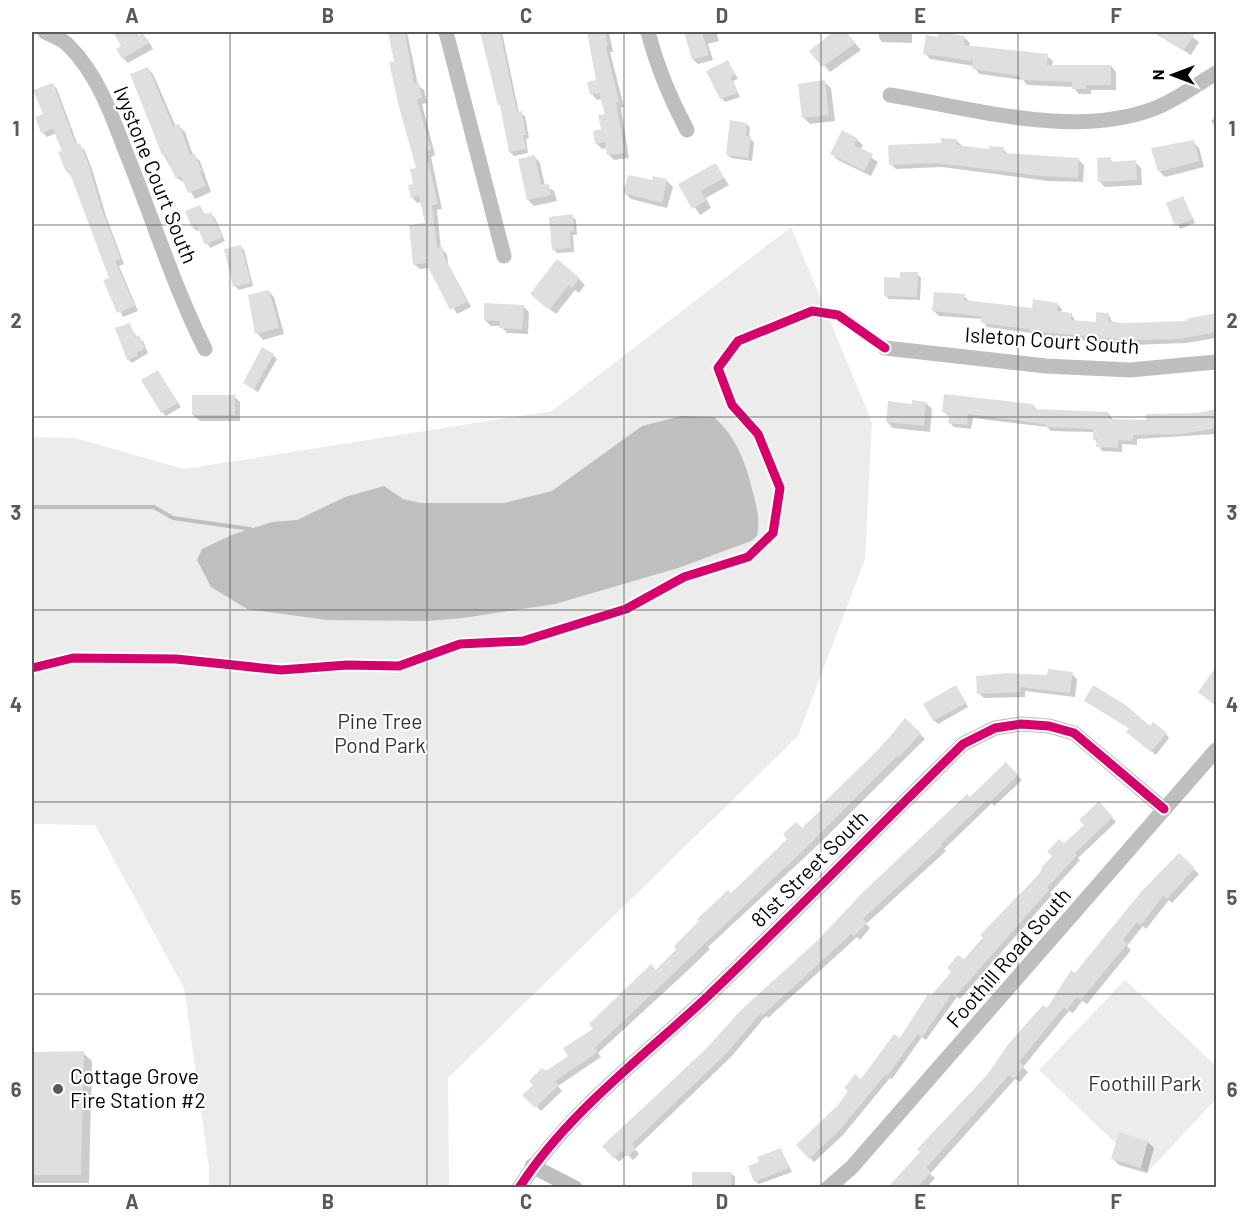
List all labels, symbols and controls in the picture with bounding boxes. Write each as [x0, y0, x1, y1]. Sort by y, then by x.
text: A [125, 3, 139, 27]
text: B [322, 3, 334, 27]
text: C [520, 3, 532, 27]
text: D [716, 3, 728, 27]
text: E [914, 3, 926, 27]
text: F [1110, 3, 1122, 27]
north arrow [1143, 45, 1203, 105]
text: N [1148, 70, 1167, 80]
street label: Ivystone Court South [109, 82, 203, 267]
text: 1 [12, 116, 20, 140]
text: 1 [1228, 116, 1236, 140]
text: 2 [10, 308, 22, 332]
text: 2 [1226, 308, 1238, 332]
street label: Isleton Court South [964, 321, 1140, 358]
text: 3 [11, 500, 21, 524]
text: 3 [1227, 500, 1237, 524]
text: 4 [10, 692, 22, 716]
text: 4 [1226, 692, 1238, 716]
park label: Pine Tree Pond Park [334, 708, 426, 757]
street label: 81st Street South [745, 804, 873, 932]
street label: Foothill Road South [941, 882, 1075, 1032]
text: 5 [11, 885, 22, 909]
text: 5 [1227, 885, 1238, 909]
place label: Cottage Grove Fire Station #2 [70, 1063, 206, 1112]
park label: Foothill Park [1088, 1070, 1202, 1095]
text: 6 [11, 1077, 22, 1101]
text: 6 [1227, 1077, 1238, 1101]
marker: Cottage Grove Fire Station #2 [51, 1082, 65, 1096]
text: A [125, 1189, 139, 1213]
text: B [322, 1189, 334, 1213]
text: C [520, 1189, 532, 1213]
text: D [716, 1189, 728, 1213]
text: E [914, 1189, 926, 1213]
text: F [1110, 1189, 1122, 1213]

